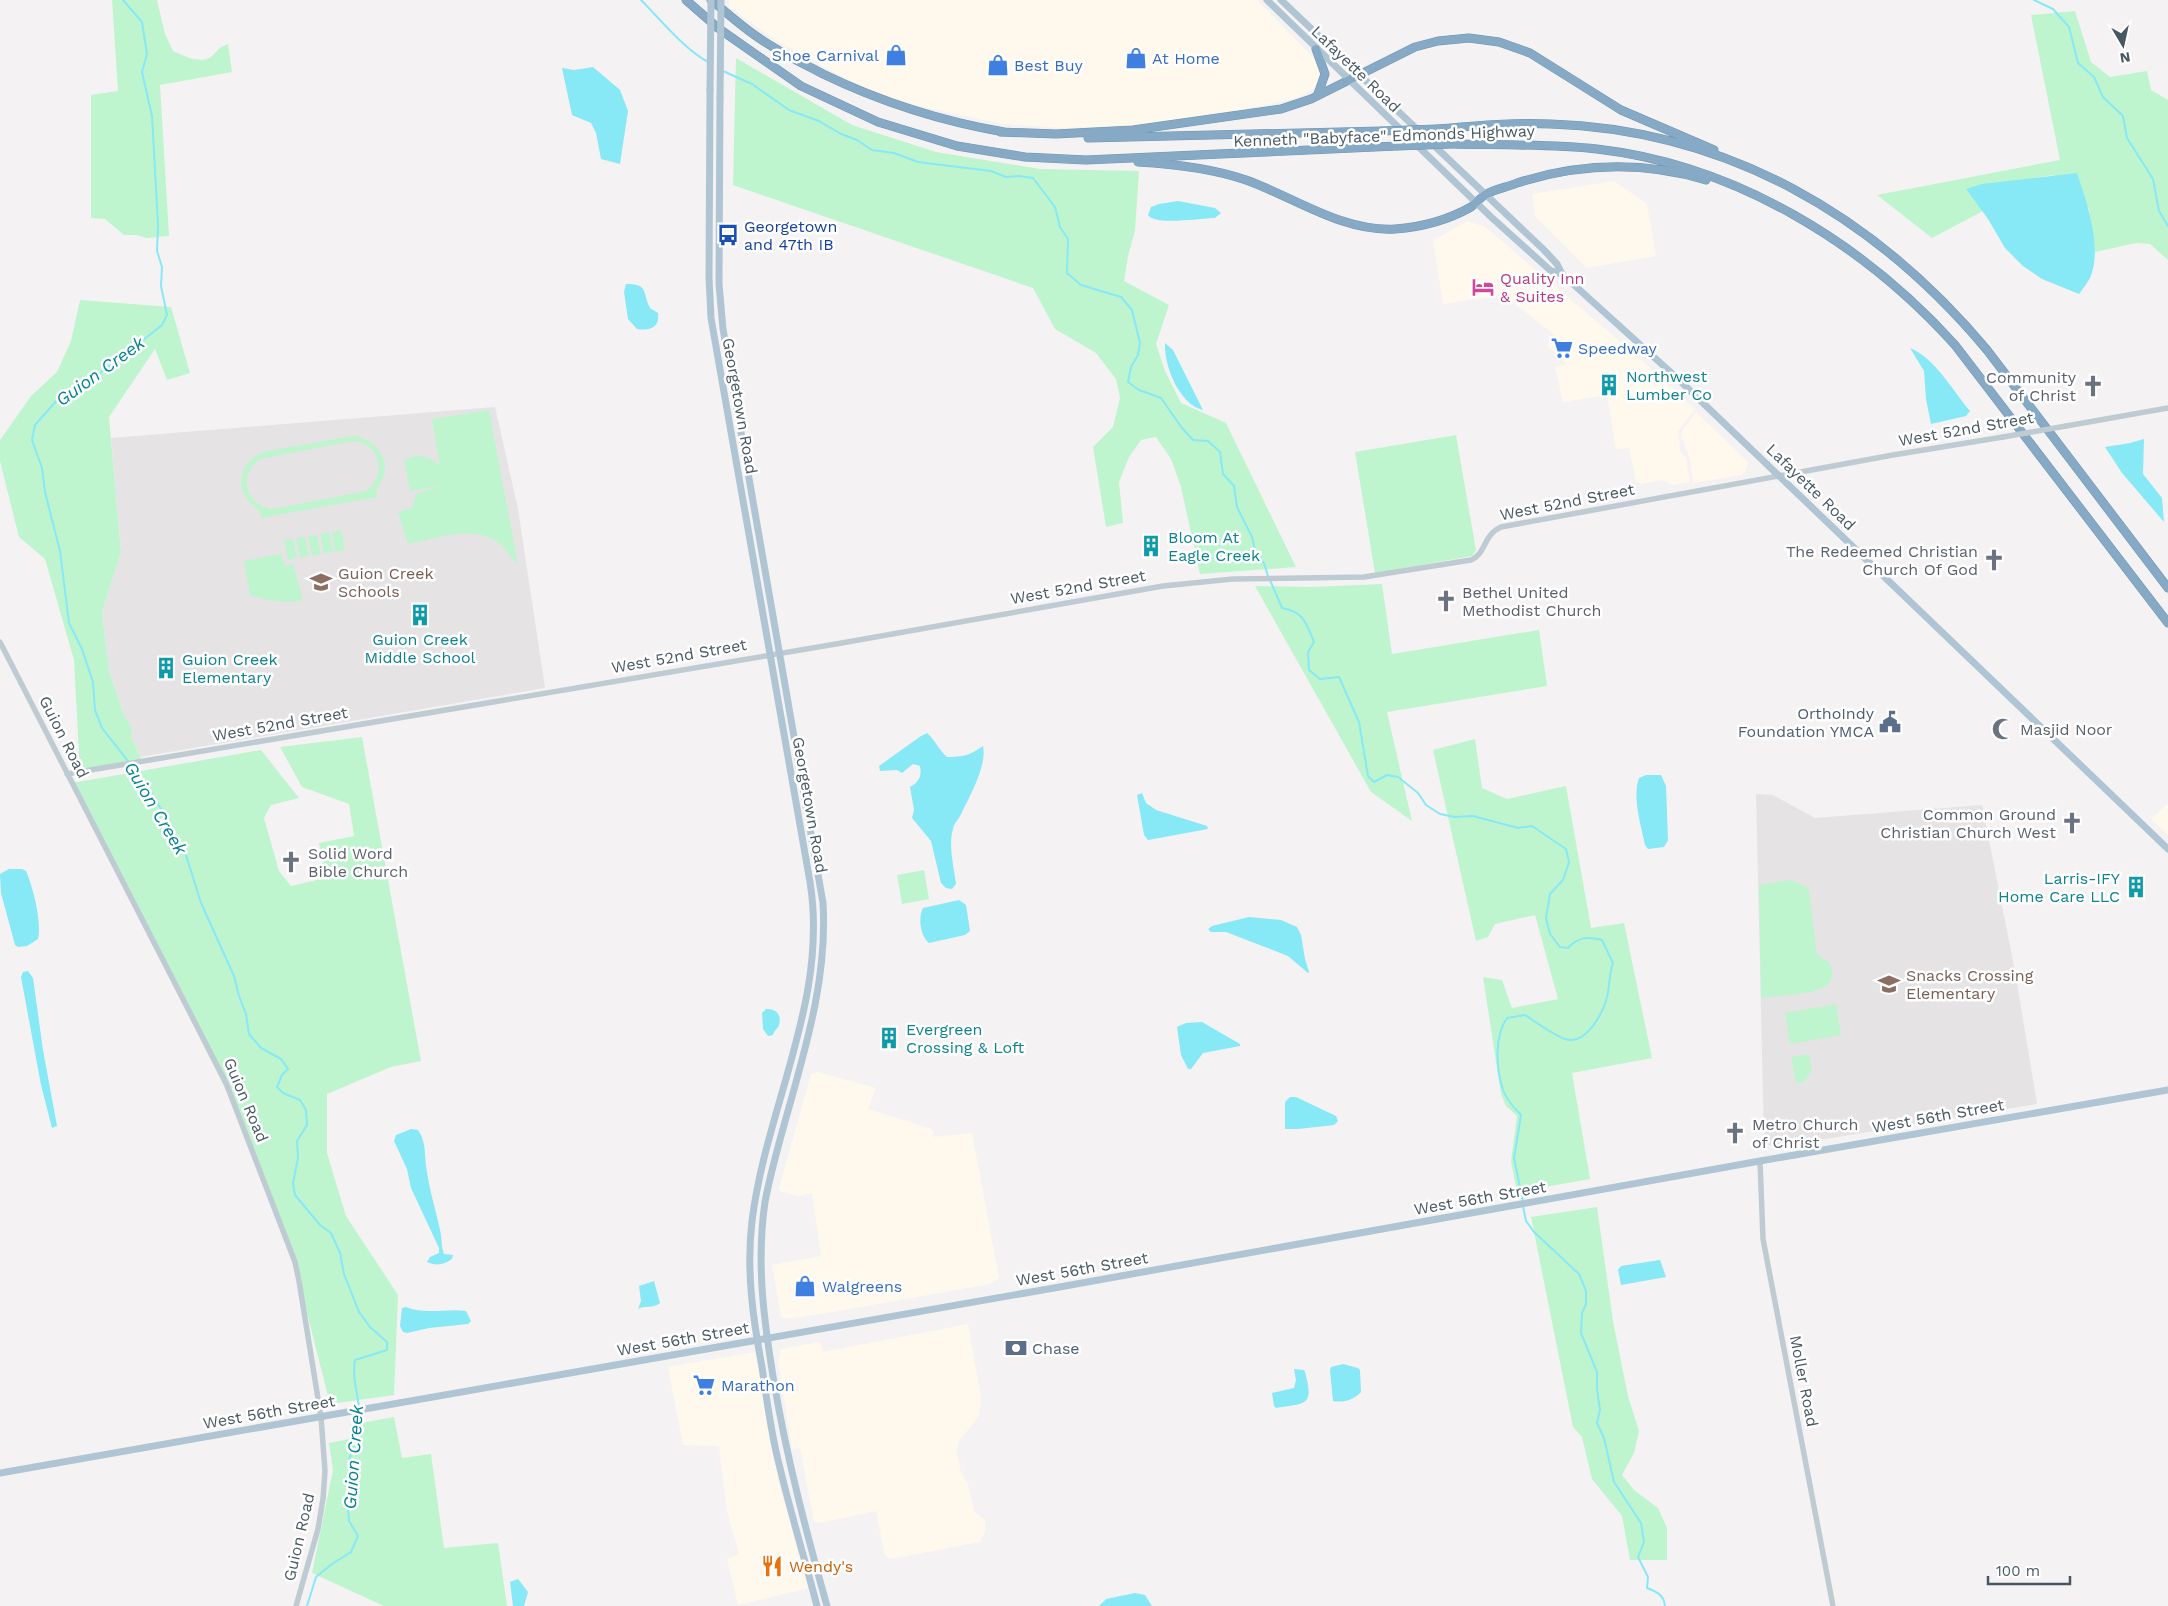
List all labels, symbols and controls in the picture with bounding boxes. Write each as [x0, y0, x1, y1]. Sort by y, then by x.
north arrow [2098, 20, 2148, 70]
street label: Lafayette Road [1308, 22, 1404, 116]
shop icon: Shoe Carnival [883, 42, 909, 68]
shop icon: At Home [1123, 45, 1149, 71]
place label: Shoe Carnival [772, 46, 879, 65]
place label: At Home [1152, 49, 1220, 68]
text: N [2119, 49, 2131, 67]
shop icon: Best Buy [985, 52, 1011, 78]
place label: Best Buy [1014, 56, 1084, 75]
street label: Kenneth "Babyface" Edmonds Highway [1233, 121, 1536, 151]
place label: Georgetown and 47th IB [744, 217, 837, 254]
bus stop icon: Georgetown and 47th IB [715, 222, 741, 248]
place label: Quality Inn & Suites [1500, 269, 1585, 306]
hotel icon: Quality Inn & Suites [1470, 274, 1496, 300]
water label: Guion Creek [51, 331, 150, 410]
supermarket icon: Speedway [1549, 335, 1575, 361]
street label: Georgetown Road [719, 336, 761, 476]
place label: Speedway [1578, 339, 1657, 358]
place label: Northwest Lumber Co [1626, 367, 1712, 404]
place label: Community of Christ [1986, 368, 2077, 405]
building icon: Northwest Lumber Co [1596, 372, 1622, 398]
church icon: Community of Christ [2080, 373, 2106, 399]
street label: West 52nd Street [1897, 408, 2035, 450]
street label: Lafayette Road [1763, 440, 1859, 534]
street label: West 52nd Street [1498, 480, 1636, 524]
place label: Bloom At Eagle Creek [1168, 528, 1260, 565]
building icon: Bloom At Eagle Creek [1138, 533, 1164, 559]
place label: The Redeemed Christian Church Of God [1786, 542, 1978, 579]
church icon: The Redeemed Christian Church Of God [1981, 547, 2007, 573]
place label: Guion Creek Schools [338, 564, 433, 601]
street label: West 52nd Street [1009, 566, 1147, 608]
school or university icon: Guion Creek Schools [308, 569, 334, 595]
place label: Bethel United Methodist Church [1462, 583, 1602, 620]
church icon: Bethel United Methodist Church [1433, 588, 1459, 614]
building icon: Guion Creek Middle School [407, 602, 433, 628]
place label: Guion Creek Middle School [365, 630, 475, 667]
street label: West 52nd Street [610, 635, 748, 677]
place label: Guion Creek Elementary [182, 650, 277, 687]
building icon: Guion Creek Elementary [153, 655, 179, 681]
street label: Guion Road [35, 693, 93, 781]
street label: West 52nd Street [211, 703, 349, 745]
place label: OrthoIndy Foundation YMCA [1738, 704, 1875, 741]
public building icon: OrthoIndy Foundation YMCA [1877, 709, 1903, 735]
mosque icon: Masjid Noor [1990, 716, 2016, 742]
place label: Masjid Noor [2020, 720, 2113, 739]
street label: Georgetown Road [789, 735, 831, 875]
water label: Guion Creek [120, 758, 193, 859]
place label: Common Ground Christian Church West [1880, 805, 2056, 842]
church icon: Common Ground Christian Church West [2059, 810, 2085, 836]
place label: Solid Word Bible Church [308, 844, 408, 881]
church icon: Solid Word Bible Church [278, 849, 304, 875]
place label: Larris-IFY Home Care LLC [1998, 869, 2120, 906]
building icon: Larris-IFY Home Care LLC [2123, 874, 2149, 900]
place label: Snacks Crossing Elementary [1906, 966, 2034, 1003]
school or university icon: Snacks Crossing Elementary [1876, 971, 1902, 997]
place label: Evergreen Crossing & Loft [906, 1020, 1025, 1057]
building icon: Evergreen Crossing & Loft [876, 1025, 902, 1051]
street label: Guion Road [220, 1055, 272, 1145]
street label: West 56th Street [1870, 1095, 2006, 1137]
place label: Metro Church of Christ [1752, 1115, 1858, 1152]
church icon: Metro Church of Christ [1722, 1120, 1748, 1146]
street label: West 56th Street [1412, 1177, 1548, 1219]
street label: West 56th Street [1014, 1248, 1150, 1290]
shop icon: Walgreens [792, 1273, 818, 1299]
place label: Walgreens [822, 1277, 902, 1296]
street label: West 56th Street [615, 1318, 751, 1360]
street label: Moller Road [1786, 1334, 1822, 1428]
bank icon: Chase [1003, 1335, 1029, 1361]
place label: Chase [1032, 1339, 1080, 1358]
supermarket icon: Marathon [691, 1372, 717, 1398]
place label: Marathon [721, 1376, 795, 1395]
street label: West 56th Street [201, 1391, 337, 1433]
water label: Guion Creek [339, 1403, 367, 1510]
street label: Guion Road [280, 1491, 318, 1583]
restaurant icon: Wendy's [759, 1553, 785, 1579]
scale bar [1988, 1554, 2070, 1586]
place label: Wendy's [789, 1557, 853, 1576]
text: 100 m [1996, 1562, 2040, 1580]

